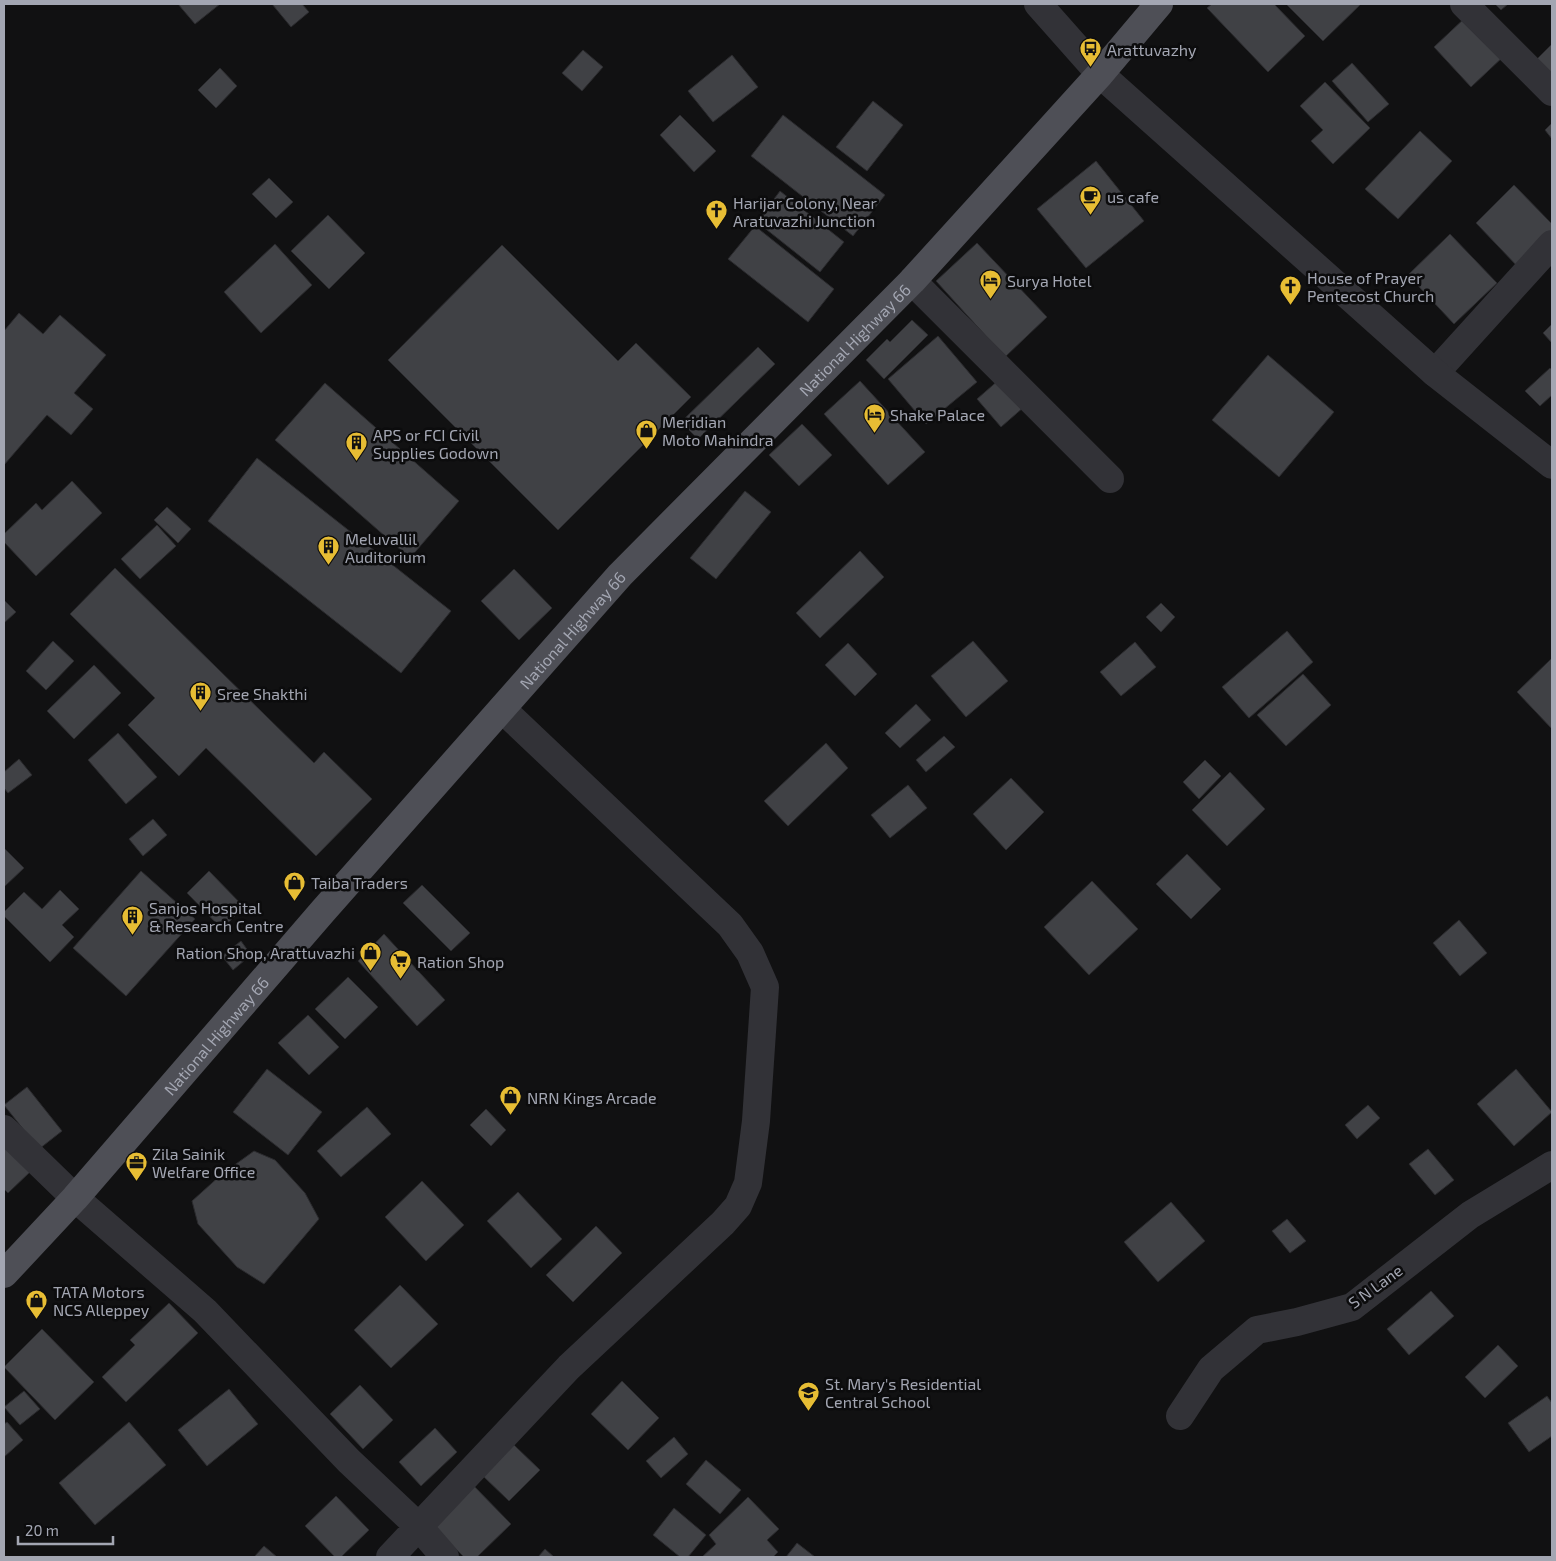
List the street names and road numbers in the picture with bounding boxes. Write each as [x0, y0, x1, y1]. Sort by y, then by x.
street label: National Highway 66 [794, 279, 914, 399]
street label: National Highway 66 [515, 567, 629, 692]
street label: National Highway 66 [159, 972, 272, 1098]
street label: S N Lane [1344, 1260, 1406, 1312]

